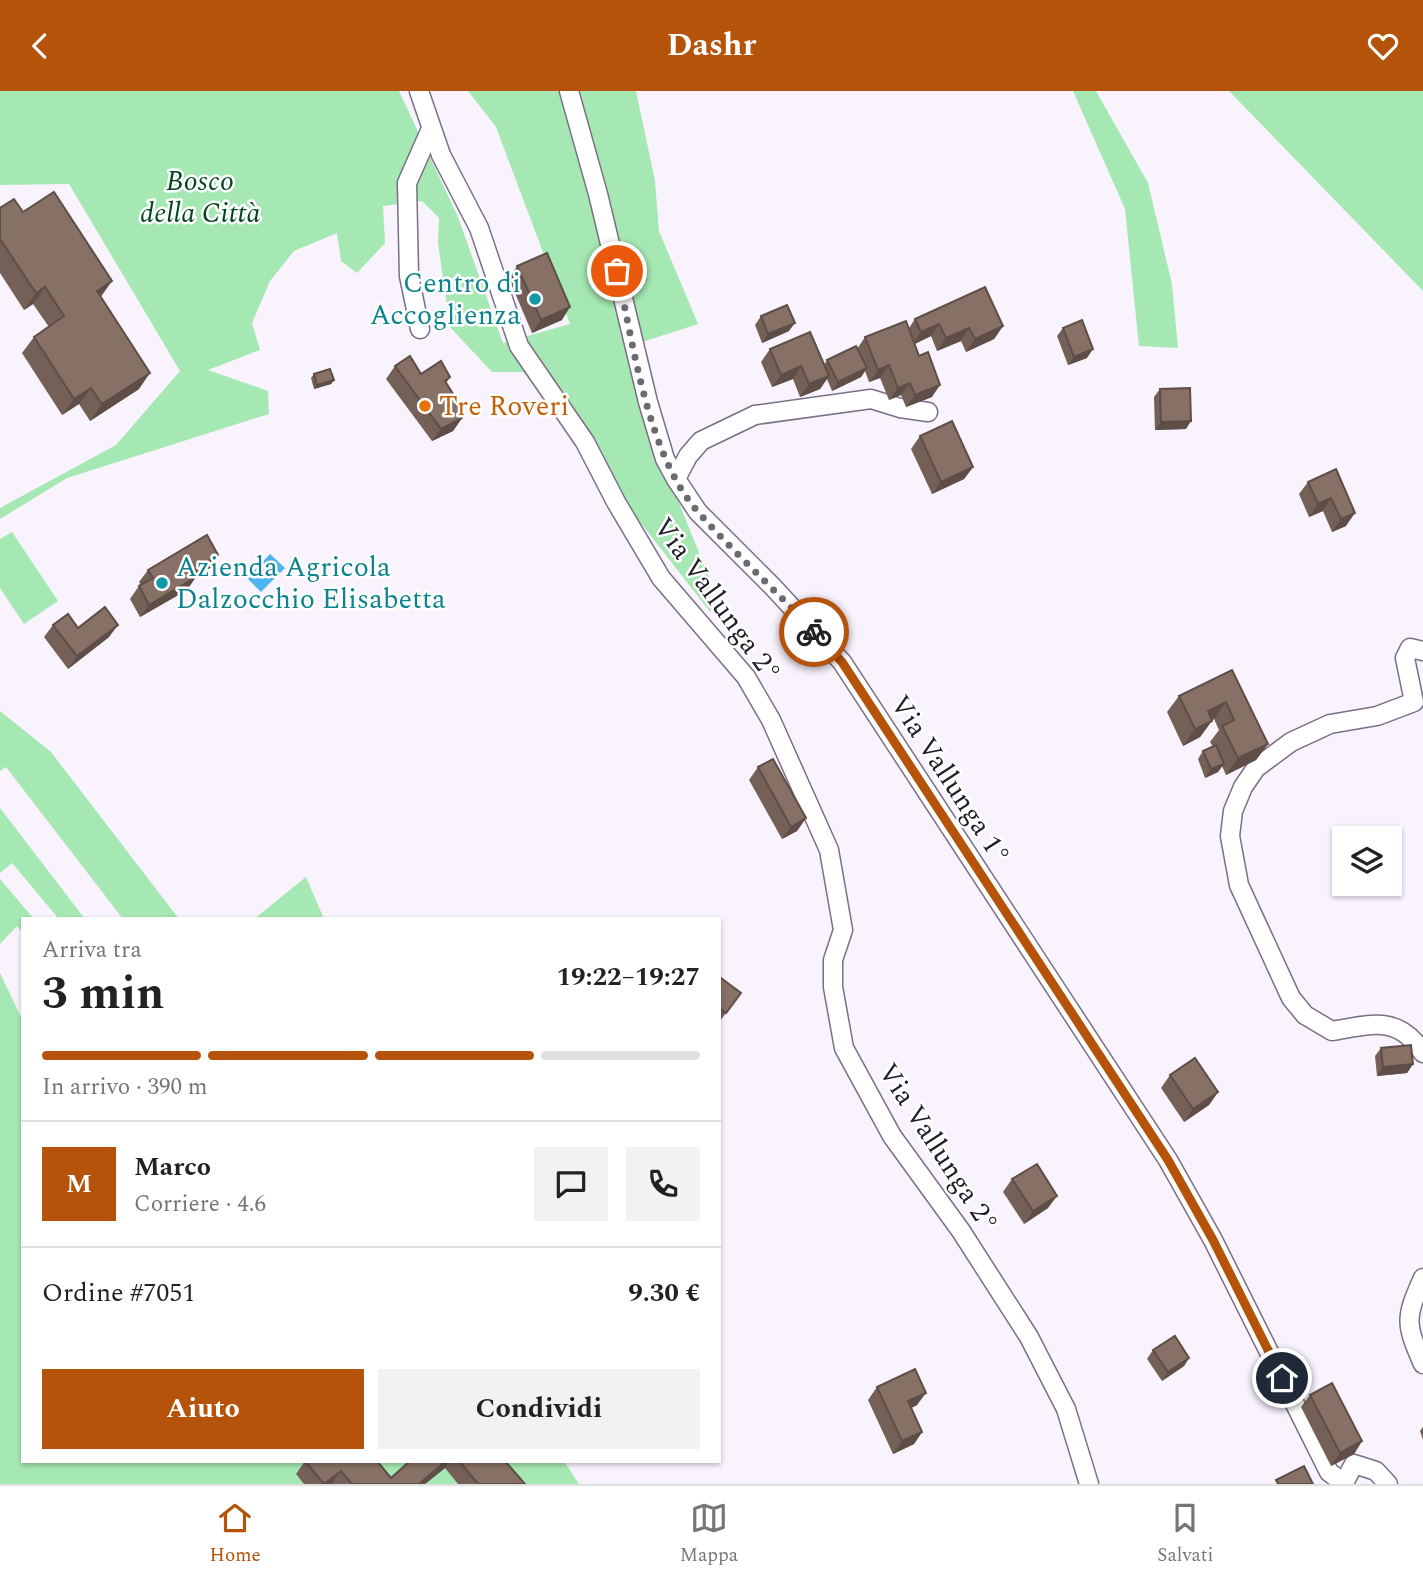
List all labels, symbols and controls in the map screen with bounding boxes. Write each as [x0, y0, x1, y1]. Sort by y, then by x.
text: Dashr [667, 21, 756, 70]
icon: back [21, 27, 59, 65]
icon: heart [1364, 27, 1402, 65]
park label: Bosco della Città [140, 160, 260, 235]
pin [587, 241, 647, 301]
icon: bag [598, 252, 636, 290]
place label: Centro di Accoglienza [370, 262, 521, 337]
marker: Centro di Accoglienza [527, 291, 543, 307]
place label: Tre Roveri [439, 385, 569, 428]
marker: Tre Roveri [417, 398, 433, 414]
street label: Via Vallunga 2° [642, 508, 792, 692]
place label: Azienda Agricola Dalzocchio Elisabetta [176, 546, 446, 621]
marker: Azienda Agricola Dalzocchio Elisabetta [154, 575, 170, 591]
courier [779, 597, 849, 667]
icon: bike [795, 613, 833, 651]
street label: Via Vallunga 1° [879, 686, 1021, 874]
map controls [1332, 826, 1402, 896]
button: layers [1332, 826, 1402, 896]
text: Arriva tra [42, 933, 142, 968]
text: 19:22–19:27 [556, 957, 700, 997]
text: 3 min [42, 959, 164, 1029]
street label: Via Vallunga 2° [867, 1054, 1009, 1242]
text: In arrivo · 390 m [42, 1070, 208, 1105]
text: Marco [134, 1147, 211, 1187]
button: chat [534, 1147, 608, 1221]
button: phone [626, 1147, 700, 1221]
text: M [66, 1164, 92, 1204]
text: Corriere · 4.6 [134, 1187, 266, 1222]
text: Ordine #7051 [42, 1273, 195, 1313]
text: 9.30 € [628, 1273, 700, 1313]
pin [1252, 1348, 1312, 1408]
icon: home [1263, 1359, 1301, 1397]
button: Aiuto [42, 1369, 364, 1449]
button: Condividi [378, 1369, 700, 1449]
tab: Home [210, 1499, 261, 1570]
tab: Mappa [680, 1499, 738, 1570]
tab: Salvati [1157, 1499, 1213, 1570]

